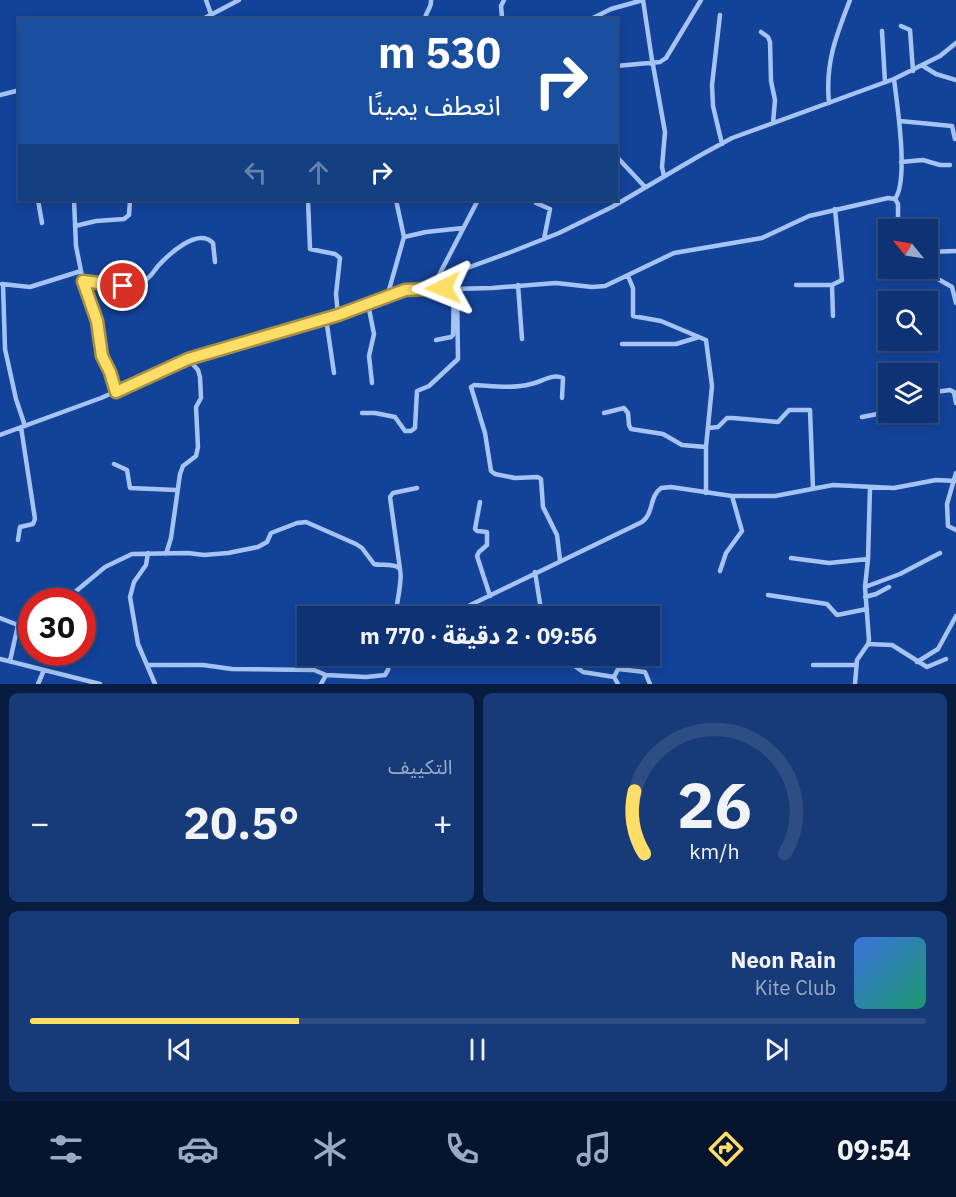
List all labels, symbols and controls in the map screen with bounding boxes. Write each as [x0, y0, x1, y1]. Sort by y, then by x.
text: 530 m [378, 25, 501, 80]
icon: right [522, 42, 600, 120]
text: انعطف يمينًا [367, 87, 501, 122]
icon: left [239, 156, 272, 189]
icon: ahead [302, 156, 335, 189]
icon: right [365, 156, 398, 189]
north arrow [878, 219, 938, 279]
map controls [878, 219, 938, 423]
position arrow [411, 256, 475, 320]
pin [97, 260, 148, 311]
icon: arrive [106, 269, 139, 302]
button: search [878, 291, 938, 351]
button: layers [878, 363, 938, 423]
speed limit sign: 30 [18, 588, 96, 666]
text: 09:56 · 2 دقيقة · 770 m [360, 621, 597, 650]
text: التكييف [388, 753, 453, 780]
text: 26 [677, 764, 752, 845]
text: 20.5° [183, 793, 299, 851]
text: − [30, 801, 50, 844]
text: + [433, 801, 452, 844]
text: km/h [690, 838, 740, 866]
text: Neon Rain [730, 945, 836, 974]
text: Kite Club [755, 974, 836, 1001]
icon: previous [163, 1033, 196, 1066]
icon: pause [461, 1033, 494, 1066]
icon: next [760, 1033, 793, 1066]
icon: filters [45, 1128, 87, 1170]
icon: car [177, 1128, 219, 1170]
icon: climate [309, 1128, 351, 1170]
icon: phone [441, 1128, 483, 1170]
icon: music [573, 1128, 615, 1170]
icon: directions [705, 1128, 747, 1170]
text: 09:54 [837, 1132, 911, 1167]

